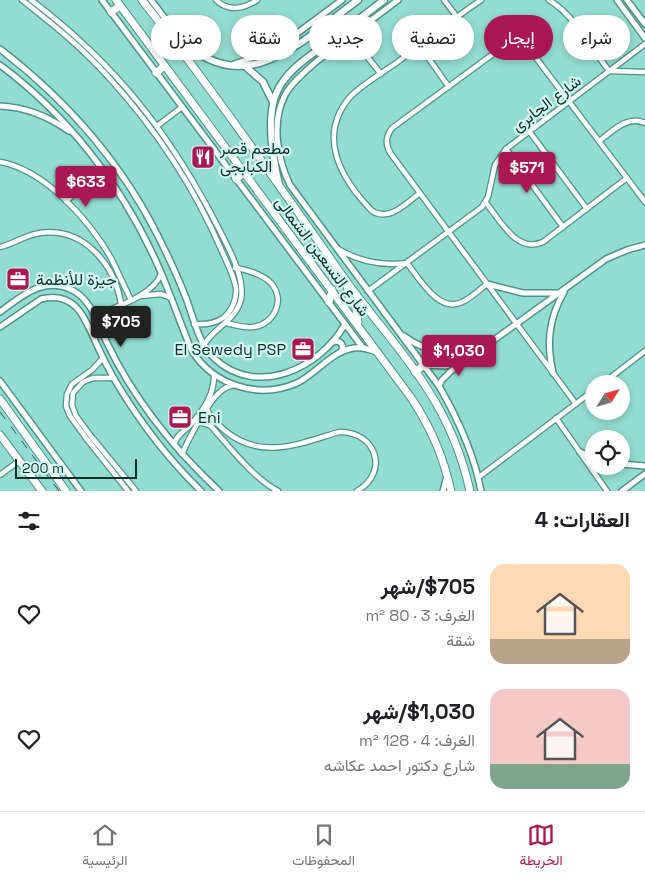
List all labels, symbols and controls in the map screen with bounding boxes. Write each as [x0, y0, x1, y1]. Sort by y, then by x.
chip: منزل [151, 15, 221, 60]
chip: شقة [231, 15, 299, 60]
chip: جديد [309, 15, 382, 60]
chip: تصفية [392, 15, 474, 60]
chip: إيجار [484, 15, 553, 60]
chip: شراء [563, 15, 630, 60]
street label: شارع الجابرى [507, 70, 586, 137]
place label: مطعم قصر الكبابجى [219, 138, 290, 177]
restaurant icon: مطعم قصر الكبابجى [190, 144, 216, 170]
pin: $571 [497, 152, 557, 194]
text: $571 [509, 157, 545, 178]
pin: $633 [56, 166, 116, 208]
text: $633 [66, 171, 106, 192]
street label: شارع التسعين الشمالى [270, 192, 375, 321]
office icon: جيزة للأنظمة [5, 266, 31, 292]
place label: جيزة للأنظمة [36, 269, 117, 290]
pin: $705 [91, 306, 151, 348]
text: $705 [102, 311, 140, 332]
pin: $1,030 [418, 334, 500, 377]
office icon: El Sewedy PSP [290, 336, 316, 362]
place label: El Sewedy PSP [174, 339, 286, 360]
text: $1,030 [433, 340, 485, 361]
north arrow [585, 375, 630, 420]
map controls [585, 375, 630, 475]
office icon: Eni [167, 404, 193, 430]
place label: Eni [198, 407, 221, 428]
button: locate [585, 430, 630, 475]
scale bar [15, 456, 138, 479]
text: 200 m [22, 459, 64, 477]
text: العقارات: 4 [535, 506, 630, 533]
icon: filters [15, 507, 43, 535]
text: $705/شهر [381, 573, 475, 600]
icon: home [530, 584, 590, 644]
icon: heart [15, 600, 43, 628]
text: الغرف: 3 · 80 m² [366, 605, 475, 626]
text: شقة [446, 630, 475, 651]
text: $1,030/شهر [363, 698, 475, 725]
icon: home [530, 709, 590, 769]
icon: heart [15, 725, 43, 753]
text: الغرف: 4 · 128 m² [359, 730, 475, 751]
text: شارع دكتور احمد عكاشه [324, 755, 475, 776]
tab: الرئيسية [82, 821, 128, 873]
tab: المحفوظات [292, 821, 355, 873]
tab: الخريطة [519, 821, 563, 873]

